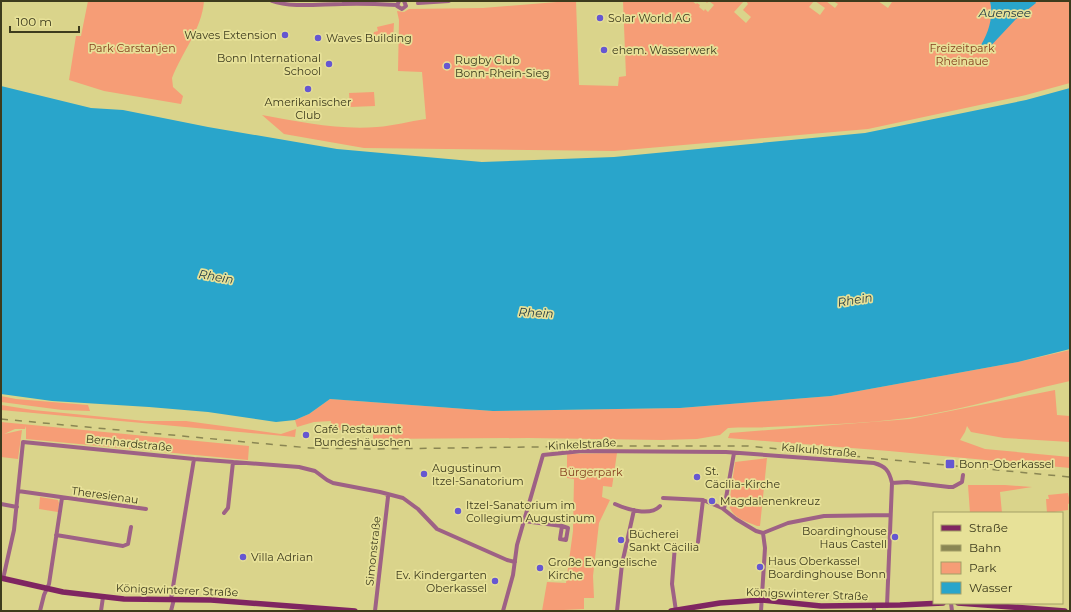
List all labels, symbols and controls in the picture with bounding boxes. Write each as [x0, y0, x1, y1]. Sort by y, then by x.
water label: Auensee [978, 5, 1031, 20]
scale bar [10, 8, 79, 34]
place label: Solar World AG [608, 11, 691, 25]
marker: Solar World AG [595, 13, 605, 23]
text: 100 m [16, 14, 52, 29]
place label: Waves Extension [184, 28, 277, 42]
marker: Waves Extension [280, 30, 290, 40]
place label: Waves Building [326, 31, 412, 45]
marker: Waves Building [313, 33, 323, 43]
park label: Park Carstanjen [88, 41, 176, 55]
park label: Freizeitpark Rheinaue [929, 41, 995, 68]
place label: ehem. Wasserwerk [612, 43, 717, 57]
marker: ehem. Wasserwerk [599, 45, 609, 55]
place label: Bonn International School [217, 51, 321, 78]
place label: Rugby Club Bonn-Rhein-Sieg [455, 53, 550, 80]
marker: Bonn International School [324, 59, 334, 69]
marker: Rugby Club Bonn-Rhein-Sieg [442, 61, 452, 71]
marker: Amerikanischer Club [303, 84, 313, 94]
place label: Amerikanischer Club [265, 95, 351, 122]
water label: Rhein [197, 266, 235, 287]
water label: Rhein [836, 289, 874, 310]
water label: Rhein [518, 304, 554, 321]
place label: Café Restaurant Bundeshäuschen [314, 422, 411, 449]
marker: Café Restaurant Bundeshäuschen [301, 430, 311, 440]
street label: Bernhardstraße [85, 432, 173, 455]
street label: Kinkelstraße [547, 435, 617, 453]
street label: Kalkuhlstraße [781, 440, 858, 460]
place label: Bonn-Oberkassel [959, 457, 1054, 471]
marker: Bonn-Oberkassel [944, 458, 956, 470]
place label: Augustinum Itzel-Sanatorium [432, 461, 524, 488]
place label: St. Cäcilia-Kirche [705, 464, 780, 491]
park label: Bürgerpark [559, 465, 623, 479]
marker: Augustinum Itzel-Sanatorium [419, 469, 429, 479]
marker: St. Cäcilia-Kirche [692, 472, 702, 482]
street label: Theresienau [71, 483, 139, 507]
place label: Magdalenenkreuz [720, 494, 820, 508]
marker: Magdalenenkreuz [707, 496, 717, 506]
place label: Itzel-Sanatorium im Collegium Augustinum [466, 498, 595, 525]
marker: Itzel-Sanatorium im Collegium Augustinum [453, 506, 463, 516]
legend [933, 512, 1063, 604]
street label: Simonstraße [362, 515, 384, 587]
text: Straße [969, 520, 1008, 535]
place label: Boardinghouse Haus Castell [802, 524, 887, 551]
place label: Bücherei Sankt Cäcilia [629, 527, 699, 554]
marker: Boardinghouse Haus Castell [890, 532, 900, 542]
marker: Bücherei Sankt Cäcilia [616, 535, 626, 545]
text: Bahn [969, 540, 1001, 555]
place label: Villa Adrian [251, 550, 313, 564]
marker: Villa Adrian [238, 552, 248, 562]
place label: Haus Oberkassel Boardinghouse Bonn [768, 554, 886, 581]
place label: Große Evangelische Kirche [548, 555, 657, 582]
text: Park [969, 560, 997, 575]
marker: Haus Oberkassel Boardinghouse Bonn [755, 562, 765, 572]
marker: Große Evangelische Kirche [535, 563, 545, 573]
place label: Ev. Kindergarten Oberkassel [395, 568, 487, 595]
marker: Ev. Kindergarten Oberkassel [490, 576, 500, 586]
text: Wasser [969, 580, 1013, 595]
street label: Königswinterer Straße [116, 581, 239, 599]
street label: Königswinterer Straße [746, 585, 869, 603]

